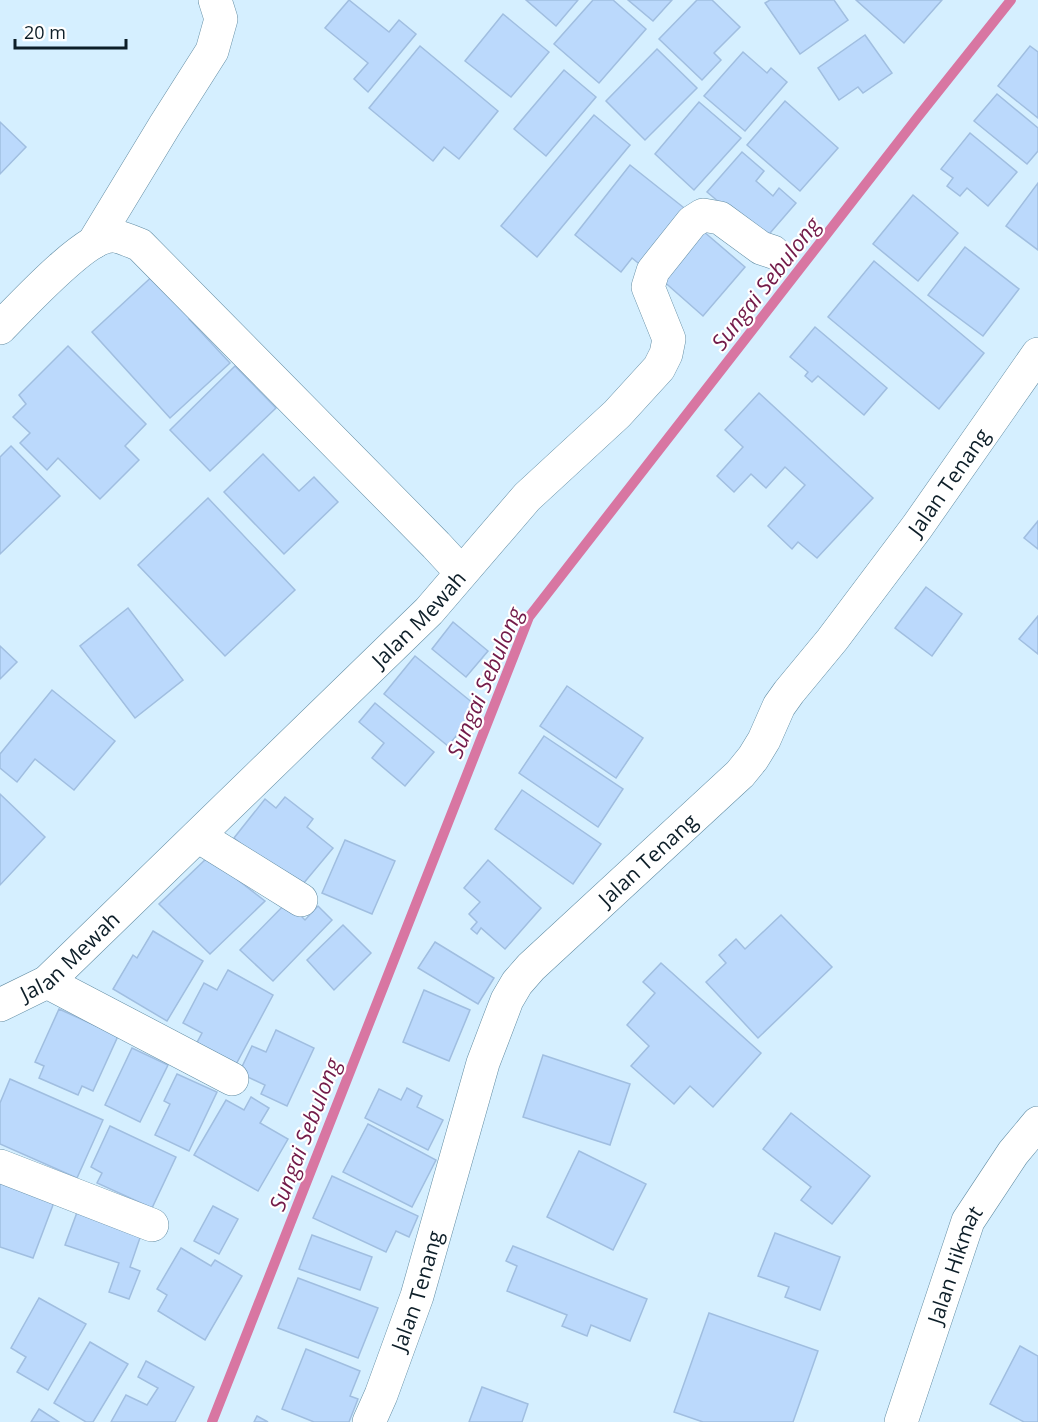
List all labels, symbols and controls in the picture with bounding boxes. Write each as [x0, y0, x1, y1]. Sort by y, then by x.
scale bar [15, 12, 126, 50]
text: 20 m [24, 20, 66, 44]
water label: Sungai Sebulong [704, 209, 827, 356]
street label: Jalan Tenang [900, 423, 996, 543]
street label: Jalan Mewah [364, 565, 472, 675]
water label: Sungai Sebulong [439, 601, 530, 762]
street label: Jalan Tenang [591, 807, 703, 913]
street label: Jalan Mewah [14, 905, 125, 1008]
water label: Sungai Sebulong [261, 1052, 347, 1215]
street label: Jalan Hikmat [920, 1200, 988, 1329]
street label: Jalan Tenang [384, 1227, 449, 1357]

